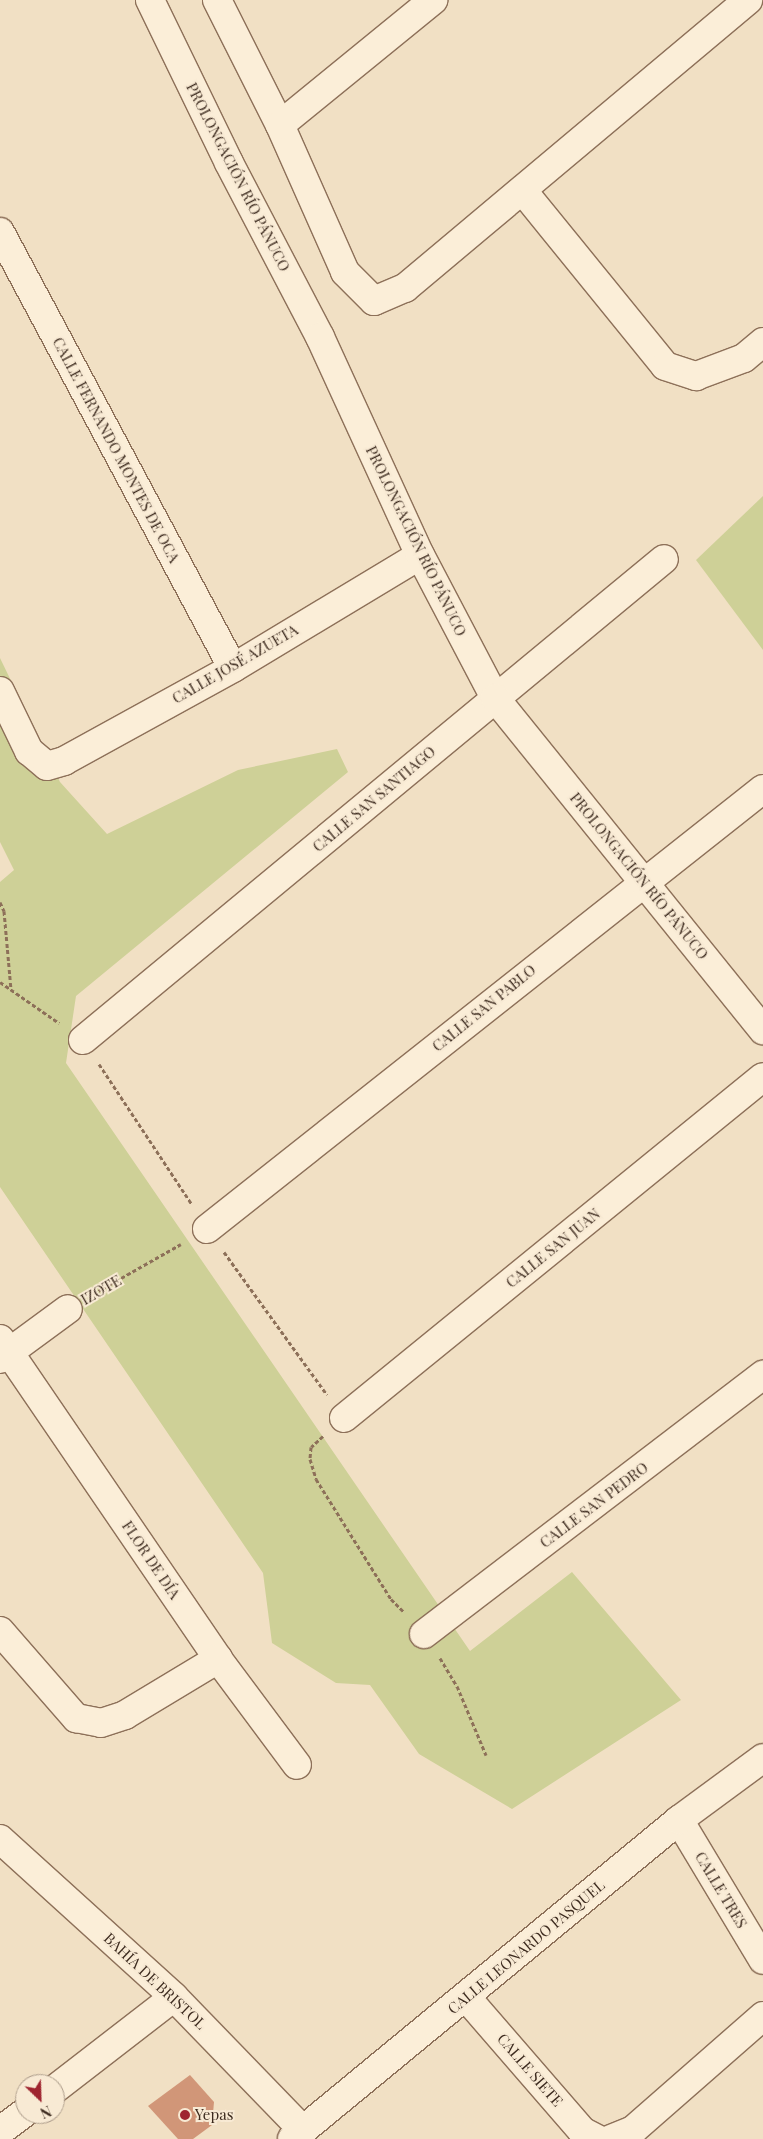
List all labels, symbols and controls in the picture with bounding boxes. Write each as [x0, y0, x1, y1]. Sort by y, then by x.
street label: PROLONGACIÓN RÍO PÁNUCO [182, 80, 294, 274]
street label: CALLE FERNANDO MONTES DE OCA [49, 334, 183, 566]
street label: PROLONGACIÓN RÍO PÁNUCO [362, 443, 470, 639]
street label: CALLE JOSÉ AZUETA [169, 621, 301, 707]
street label: CALLE SAN SANTIAGO [309, 742, 439, 856]
street label: PROLONGACIÓN RÍO PÁNUCO [566, 789, 712, 963]
street label: CALLE SAN PABLO [429, 961, 539, 1055]
street label: CALLE SAN JUAN [502, 1205, 604, 1291]
street label: IZOTE [78, 1271, 124, 1309]
street label: CALLE SAN PEDRO [536, 1458, 652, 1552]
street label: FLOR DE DÍA [118, 1517, 184, 1603]
street label: CALLE TRES [691, 1848, 751, 1932]
street label: CALLE LEONARDO PASQUEL [444, 1876, 608, 2018]
street label: BAHÍA DE BRISTOL [100, 1929, 210, 2033]
street label: CALLE SIETE [493, 2030, 567, 2110]
north arrow [15, 2074, 65, 2124]
text: N [37, 2102, 54, 2123]
place label: Yepas [195, 2106, 233, 2124]
marker: Yepas [179, 2109, 191, 2121]

